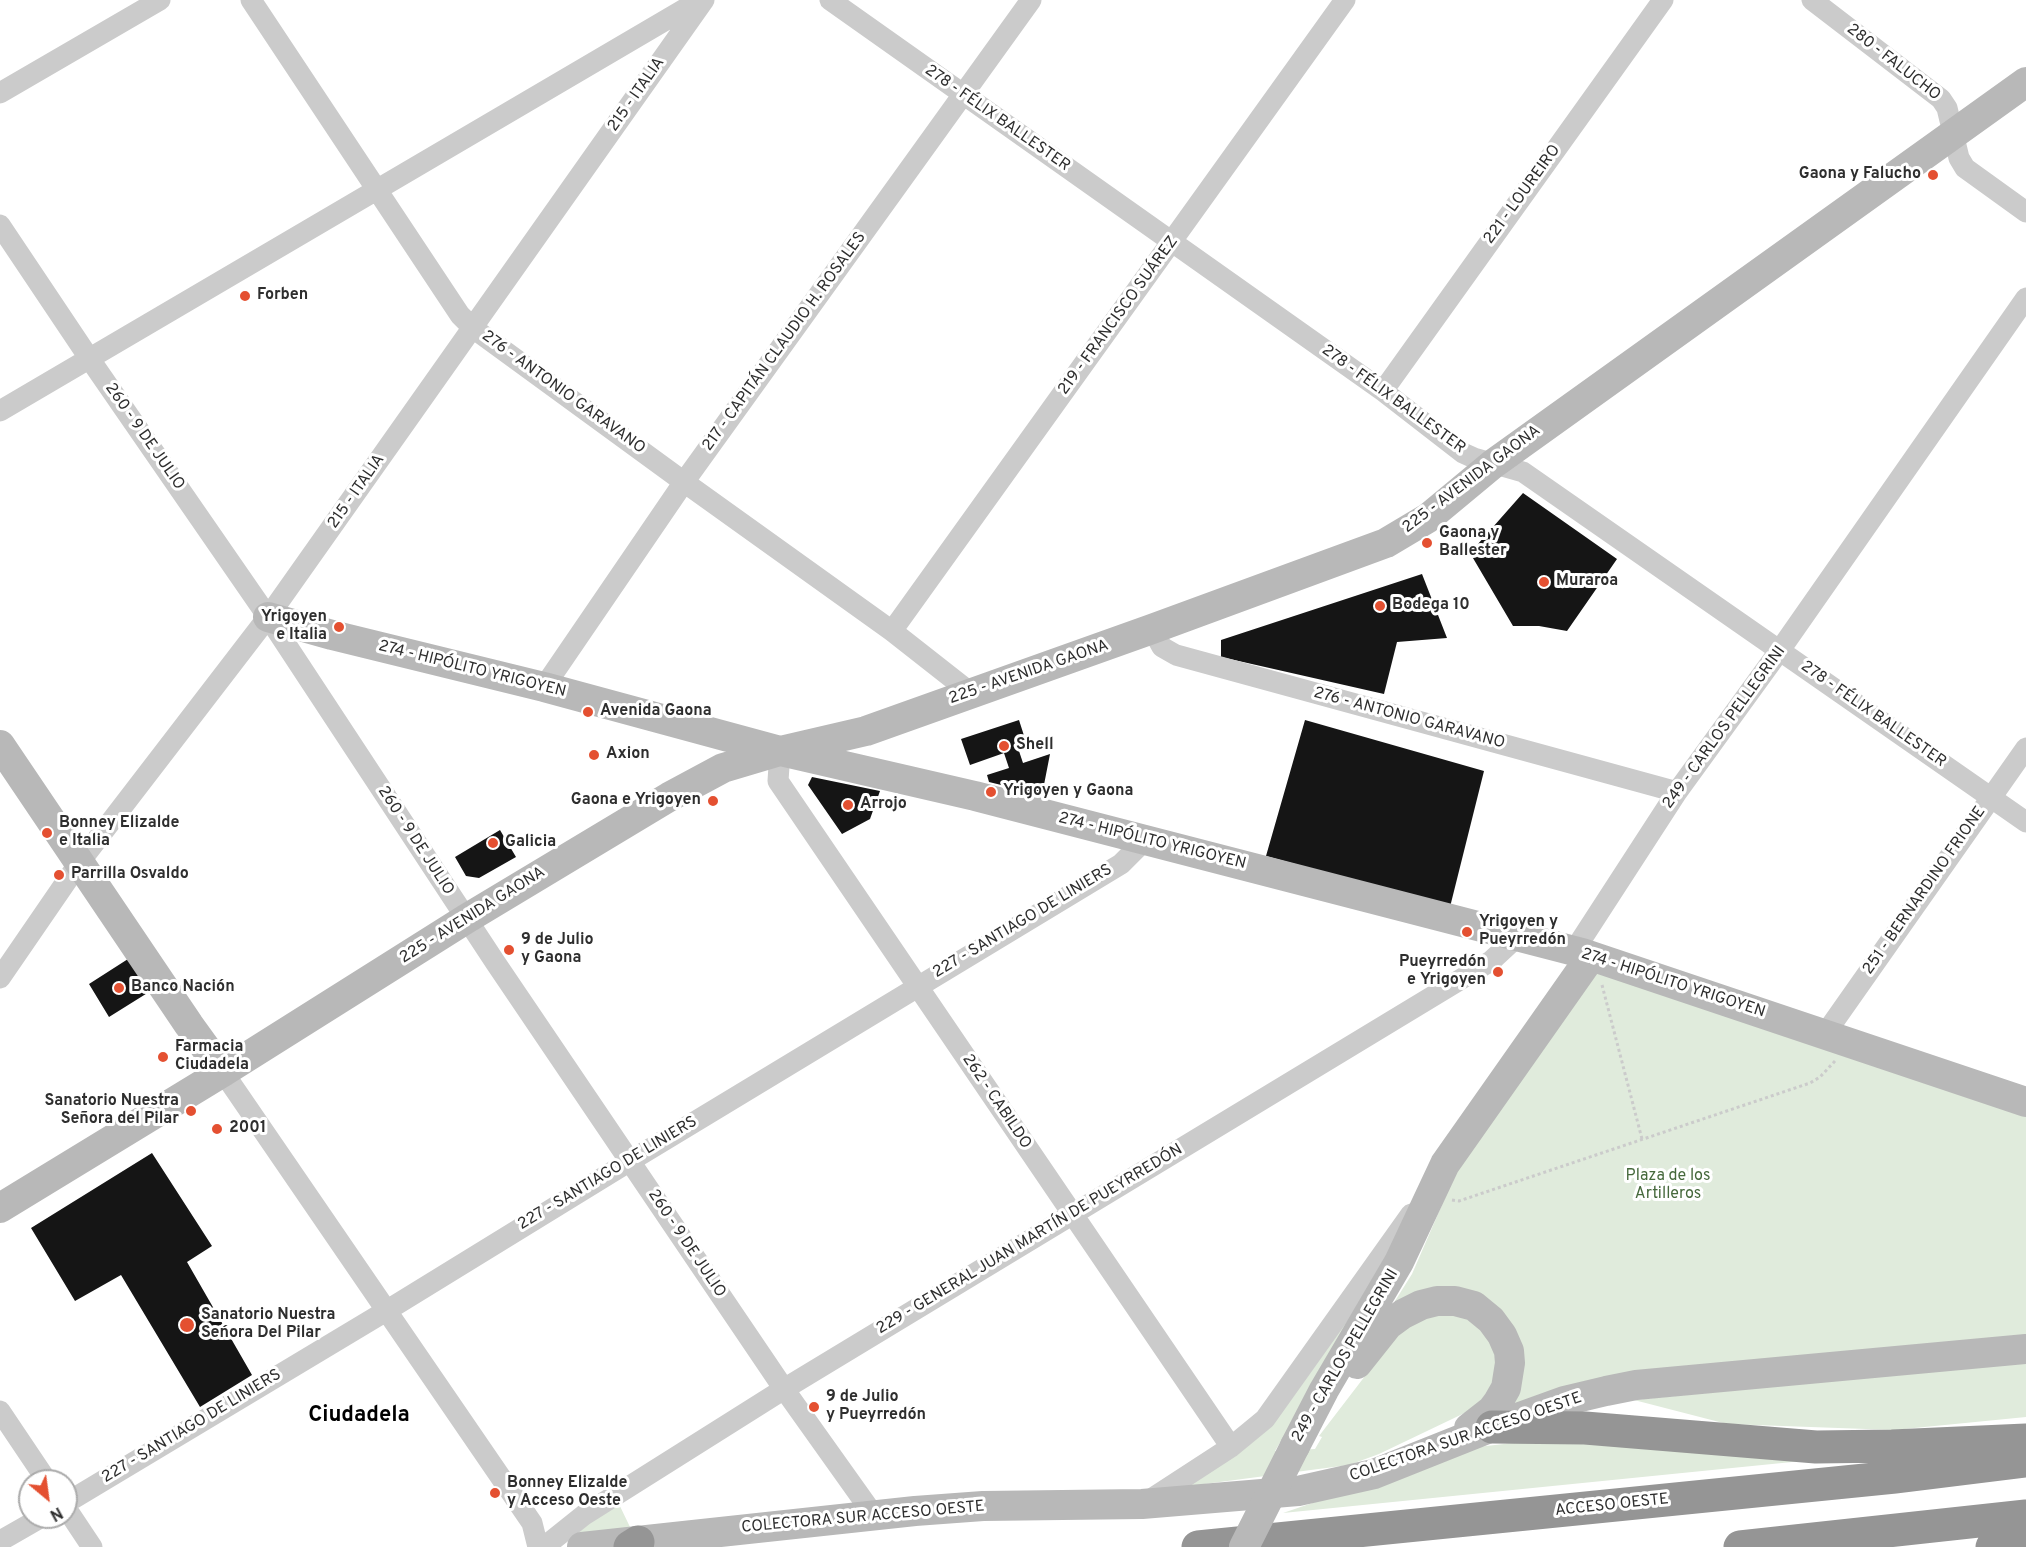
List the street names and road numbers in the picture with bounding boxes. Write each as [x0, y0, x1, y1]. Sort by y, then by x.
street label: 280 - FALUCHO [1842, 20, 1944, 106]
street label: 215 - ITALIA [604, 54, 670, 136]
street label: 278 - FÉLIX BALLESTER [921, 62, 1073, 176]
street label: 221 - LOUREIRO [1481, 142, 1565, 248]
street label: 217 - CAPITÁN CLAUDIO H. ROSALES [699, 229, 871, 455]
street label: 219 - FRANCISCO SUÁREZ [1055, 233, 1183, 399]
street label: 276 - ANTONIO GARAVANO [478, 327, 648, 459]
street label: 278 - FÉLIX BALLESTER [1317, 341, 1469, 459]
street label: 260 - 9 DE JULIO [100, 380, 188, 494]
street label: 225 - AVENIDA GAONA [1399, 422, 1545, 538]
street label: 215 - ITALIA [324, 451, 390, 533]
street label: 274 - HIPÓLITO YRIGOYEN [376, 637, 568, 703]
street label: 225 - AVENIDA GAONA [947, 637, 1111, 709]
street label: 249 - CARLOS PELLEGRINI [1660, 643, 1790, 813]
street label: 278 - FÉLIX BALLESTER [1797, 658, 1949, 772]
street label: 276 - ANTONIO GARAVANO [1311, 684, 1507, 754]
street label: 260 - 9 DE JULIO [373, 783, 457, 899]
street label: 251 - BERNARDINO FRIONE [1860, 803, 1990, 979]
street label: 274 - HIPÓLITO YRIGOYEN [1056, 809, 1248, 875]
street label: 227 - SANTIAGO DE LINIERS [930, 861, 1116, 983]
street label: 225 - AVENIDA GAONA [397, 863, 549, 969]
street label: 274 - HIPÓLITO YRIGOYEN [1578, 945, 1768, 1023]
street label: 262 - CABILDO [957, 1051, 1035, 1153]
street label: 227 - SANTIAGO DE LINIERS [515, 1113, 701, 1235]
street label: 229 - GENERAL JUAN MARTÍN DE PUEYRREDÓN [873, 1141, 1187, 1339]
street label: 260 - 9 DE JULIO [643, 1186, 729, 1302]
street label: 249 - CARLOS PELLEGRINI [1289, 1266, 1403, 1446]
street label: 227 - SANTIAGO DE LINIERS [99, 1366, 285, 1488]
street label: COLECTORA SUR ACCESO OESTE [1347, 1389, 1585, 1487]
street label: ACCESO OESTE [1554, 1490, 1670, 1522]
street label: COLECTORA SUR ACCESO OESTE [741, 1498, 985, 1538]

